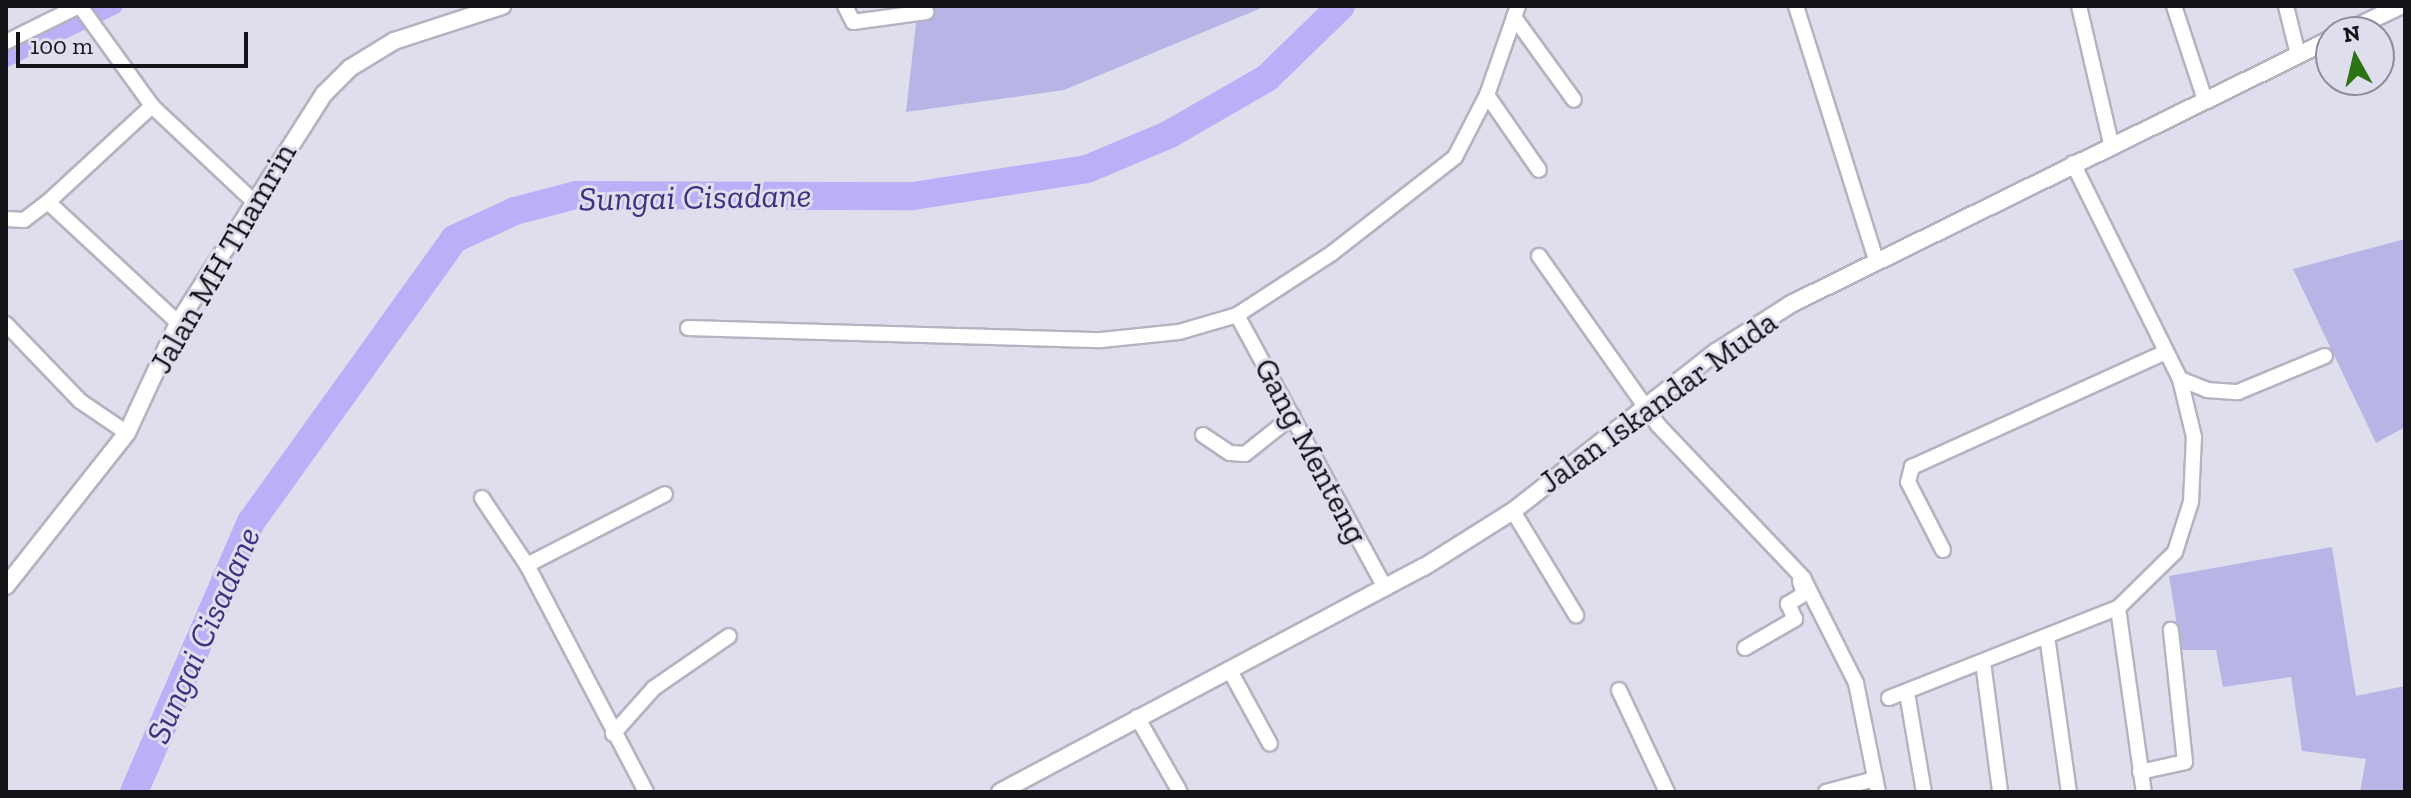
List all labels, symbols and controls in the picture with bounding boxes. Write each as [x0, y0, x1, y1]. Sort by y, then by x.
scale bar [20, 16, 252, 66]
north arrow [2315, 16, 2395, 96]
text: N [2342, 19, 2362, 48]
text: 100 m [30, 31, 93, 60]
street label: Jalan MH Thamrin [141, 136, 305, 380]
water label: Sungai Cisadane [578, 175, 812, 219]
street label: Jalan Iskandar Muda [1531, 303, 1785, 501]
street label: Gang Menteng [1246, 352, 1376, 550]
water label: Sungai Cisadane [137, 520, 269, 750]

